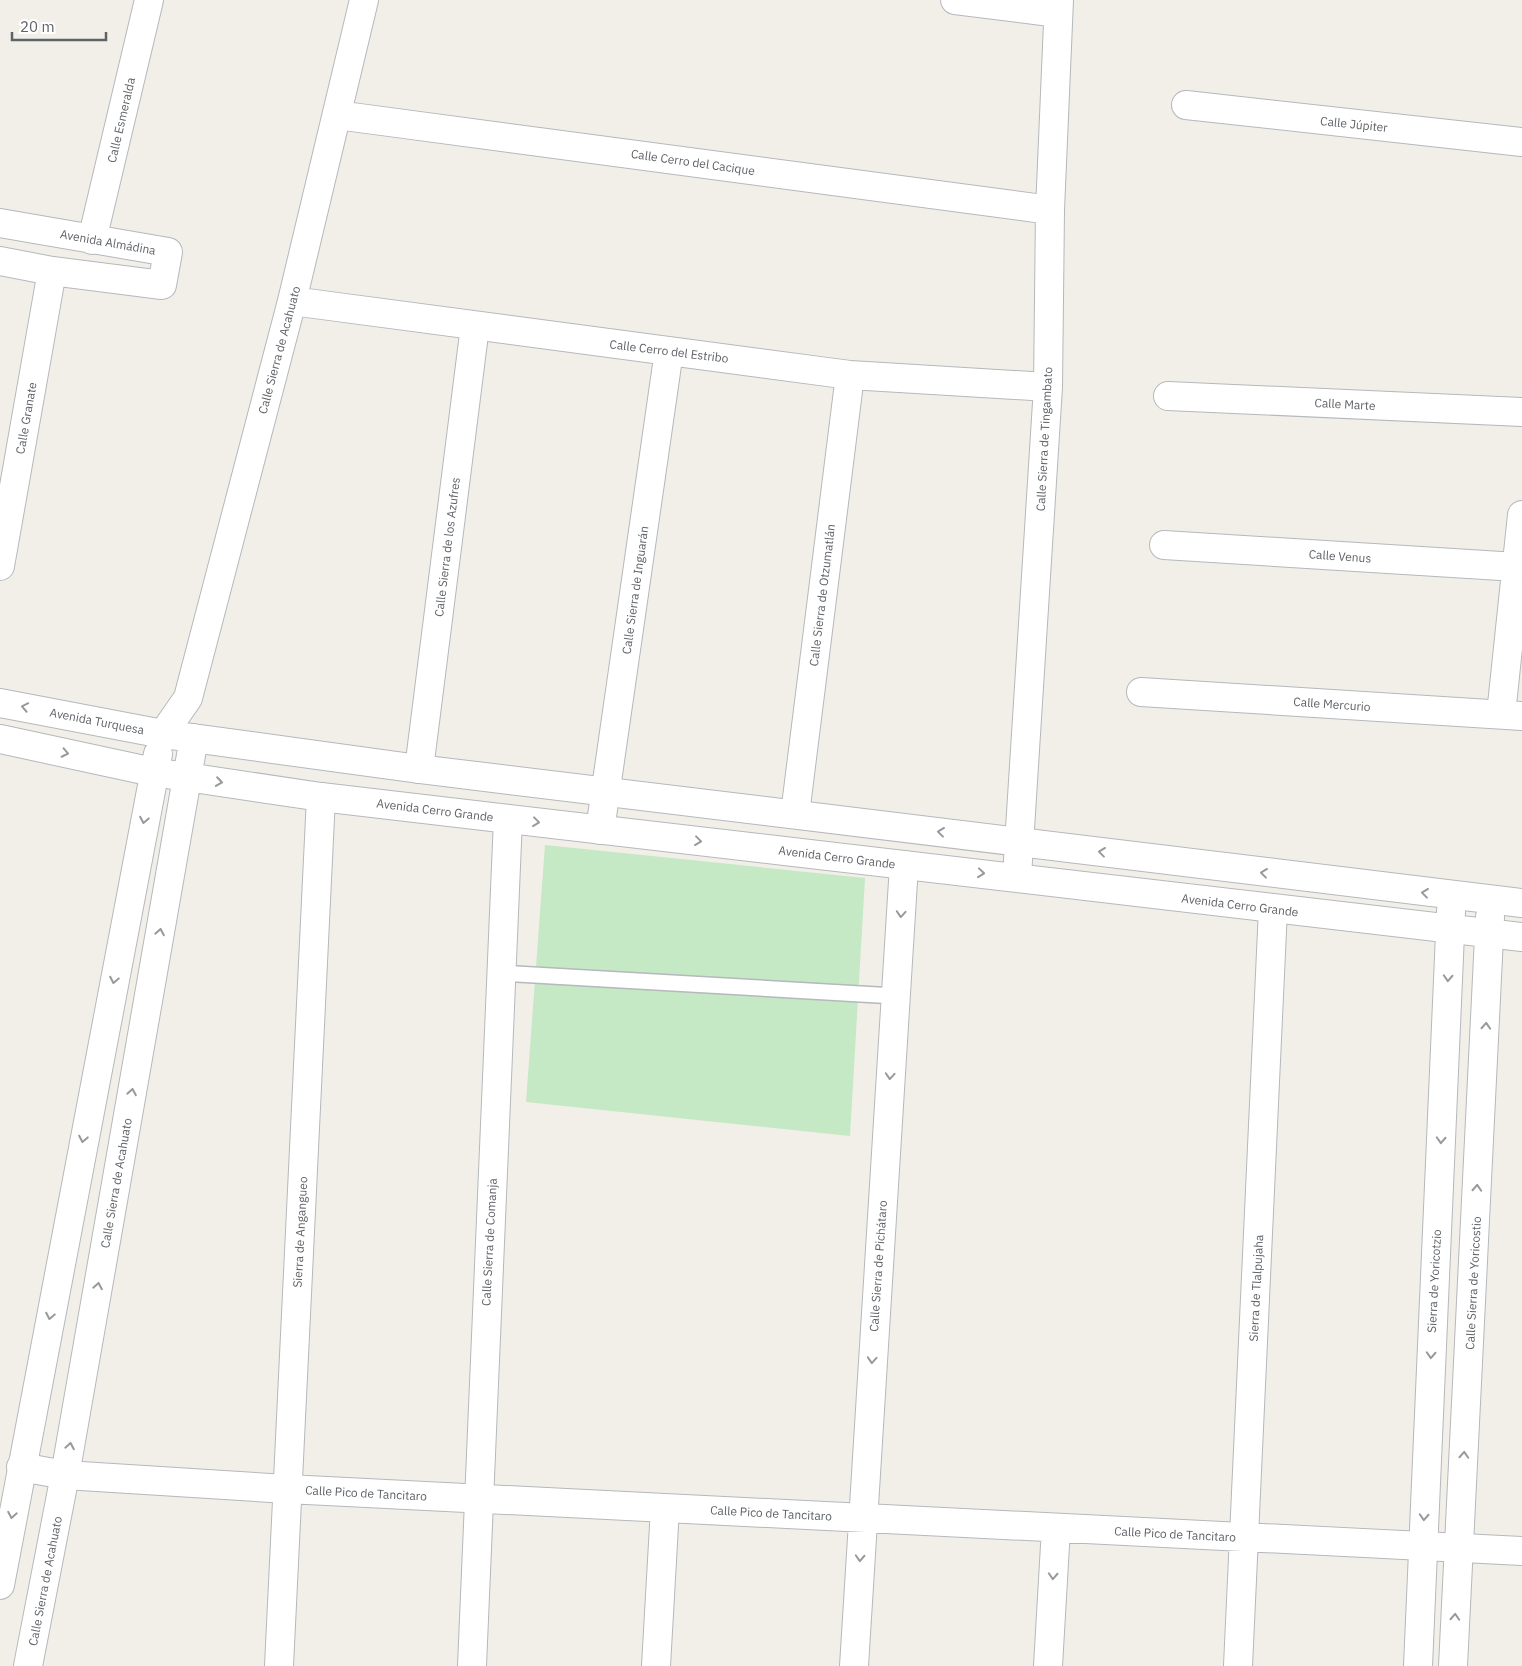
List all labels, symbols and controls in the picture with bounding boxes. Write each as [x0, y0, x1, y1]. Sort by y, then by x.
scale bar [12, 10, 106, 42]
text: 20 m [20, 17, 55, 36]
street label: Calle Esmeralda [104, 75, 138, 164]
street label: Calle Júpiter [1319, 113, 1389, 135]
street label: Calle Cerro del Cacique [630, 146, 756, 178]
street label: Avenida Almádina [59, 226, 158, 258]
street label: Calle Sierra de Acahuato [255, 284, 303, 416]
street label: Calle Cerro del Estribo [609, 336, 730, 366]
street label: Calle Sierra de Tingambato [1033, 366, 1055, 512]
street label: Calle Granate [12, 380, 40, 455]
street label: Calle Marte [1314, 395, 1376, 413]
street label: Calle Sierra de los Azufres [431, 476, 463, 618]
street label: Calle Sierra de Otzumatlán [806, 523, 838, 667]
street label: Calle Sierra de Inguarán [619, 525, 651, 655]
street label: Calle Venus [1308, 546, 1372, 566]
street label: Calle Mercurio [1293, 694, 1371, 714]
one-way arrow [21, 703, 30, 713]
street label: Avenida Turquesa [48, 704, 146, 738]
one-way arrow [60, 747, 69, 758]
one-way arrow [215, 777, 223, 787]
street label: Avenida Cerro Grande [376, 795, 495, 825]
one-way arrow [140, 816, 150, 824]
one-way arrow [533, 816, 541, 827]
one-way arrow [937, 827, 945, 838]
one-way arrow [694, 835, 702, 846]
street label: Avenida Cerro Grande [778, 842, 897, 872]
one-way arrow [1098, 847, 1106, 858]
one-way arrow [977, 867, 985, 878]
one-way arrow [1259, 868, 1267, 879]
one-way arrow [1421, 888, 1429, 899]
street label: Avenida Cerro Grande [1181, 890, 1300, 920]
one-way arrow [895, 910, 906, 918]
one-way arrow [155, 927, 165, 936]
one-way arrow [1443, 974, 1453, 982]
one-way arrow [109, 975, 119, 984]
one-way arrow [1480, 1021, 1491, 1029]
one-way arrow [885, 1072, 896, 1080]
one-way arrow [127, 1087, 137, 1096]
street label: Calle Sierra de Acahuato [97, 1117, 135, 1249]
one-way arrow [79, 1135, 89, 1144]
one-way arrow [1435, 1136, 1446, 1144]
street label: Sierra de Angangueo [290, 1176, 310, 1288]
street label: Calle Sierra de Comanja [478, 1177, 500, 1306]
one-way arrow [1472, 1184, 1483, 1192]
street label: Calle Sierra de Pichátaro [866, 1199, 890, 1332]
street label: Calle Sierra de Yoricostio [1462, 1216, 1484, 1350]
street label: Sierra de Yoricotzio [1424, 1229, 1444, 1333]
street label: Sierra de Tlalpujaha [1246, 1234, 1266, 1342]
one-way arrow [92, 1282, 103, 1290]
one-way arrow [45, 1312, 55, 1320]
one-way arrow [1426, 1351, 1437, 1359]
one-way arrow [867, 1357, 878, 1365]
one-way arrow [64, 1442, 74, 1450]
one-way arrow [1459, 1451, 1469, 1458]
street label: Calle Pico de Tancitaro [305, 1482, 428, 1504]
street label: Calle Pico de Tancitaro [710, 1502, 833, 1524]
one-way arrow [8, 1510, 18, 1519]
one-way arrow [1419, 1514, 1429, 1521]
street label: Calle Sierra de Acahuato [25, 1515, 65, 1647]
street label: Calle Pico de Tancitaro [1114, 1523, 1237, 1545]
one-way arrow [855, 1554, 866, 1562]
one-way arrow [1048, 1573, 1059, 1581]
one-way arrow [1450, 1613, 1461, 1621]

